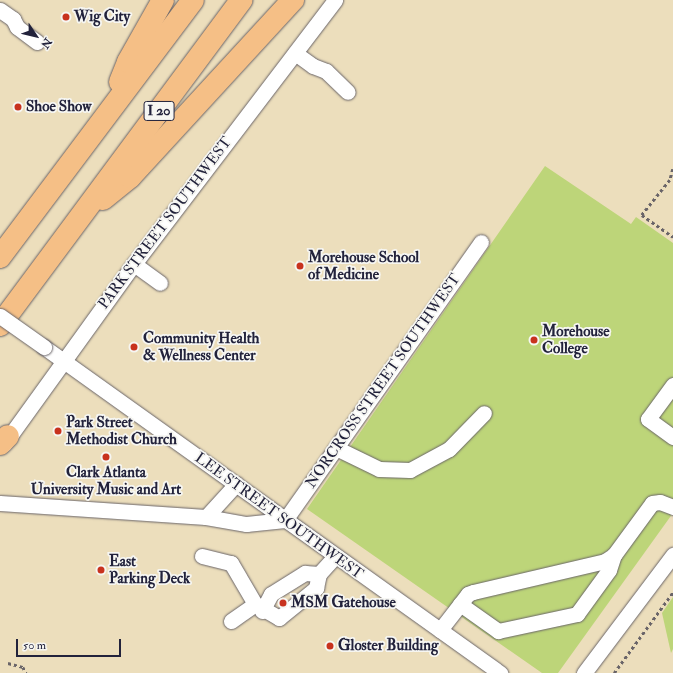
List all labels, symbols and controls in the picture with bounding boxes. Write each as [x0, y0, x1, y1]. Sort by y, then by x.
place label: Wig City [74, 8, 130, 26]
marker: Wig City [61, 12, 71, 22]
north arrow [16, 16, 56, 56]
text: N [38, 35, 54, 51]
place label: Shoe Show [26, 98, 91, 116]
road number: I 20 [143, 99, 175, 123]
marker: Shoe Show [13, 102, 23, 112]
street label: PARK STREET SOUTHWEST [95, 134, 235, 312]
place label: Morehouse School of Medicine [308, 248, 419, 283]
marker: Morehouse School of Medicine [295, 261, 305, 271]
street label: NORCROSS STREET SOUTHWEST [302, 270, 464, 492]
place label: Morehouse College [542, 322, 610, 357]
place label: Community Health & Wellness Center [143, 329, 259, 364]
marker: Morehouse College [529, 335, 539, 345]
marker: Community Health & Wellness Center [128, 341, 140, 353]
place label: Park Street Methodist Church [66, 413, 177, 448]
marker: Park Street Methodist Church [53, 426, 63, 436]
street label: LEE STREET SOUTHWEST [191, 449, 367, 583]
marker: Clark Atlanta University Music and Art [101, 452, 111, 462]
place label: Clark Atlanta University Music and Art [31, 463, 181, 498]
place label: East Parking Deck [109, 552, 190, 587]
marker: East Parking Deck [96, 565, 106, 575]
place label: MSM Gatehouse [291, 594, 396, 612]
marker: MSM Gatehouse [278, 598, 288, 608]
scale bar [18, 631, 123, 657]
place label: Gloster Building [338, 637, 438, 655]
text: 50 m [23, 638, 46, 653]
marker: Gloster Building [325, 641, 335, 651]

